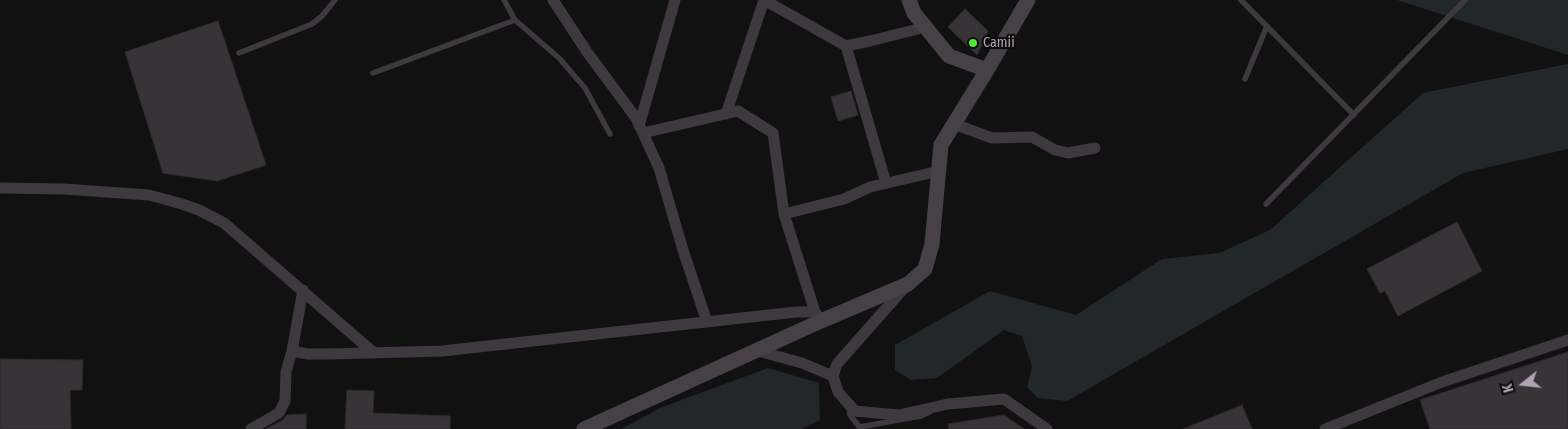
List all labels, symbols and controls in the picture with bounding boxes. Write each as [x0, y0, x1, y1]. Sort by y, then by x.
place label: Camii [983, 35, 1015, 51]
marker: Camii [967, 37, 979, 49]
north arrow [1498, 359, 1548, 409]
text: K [1499, 382, 1517, 395]

